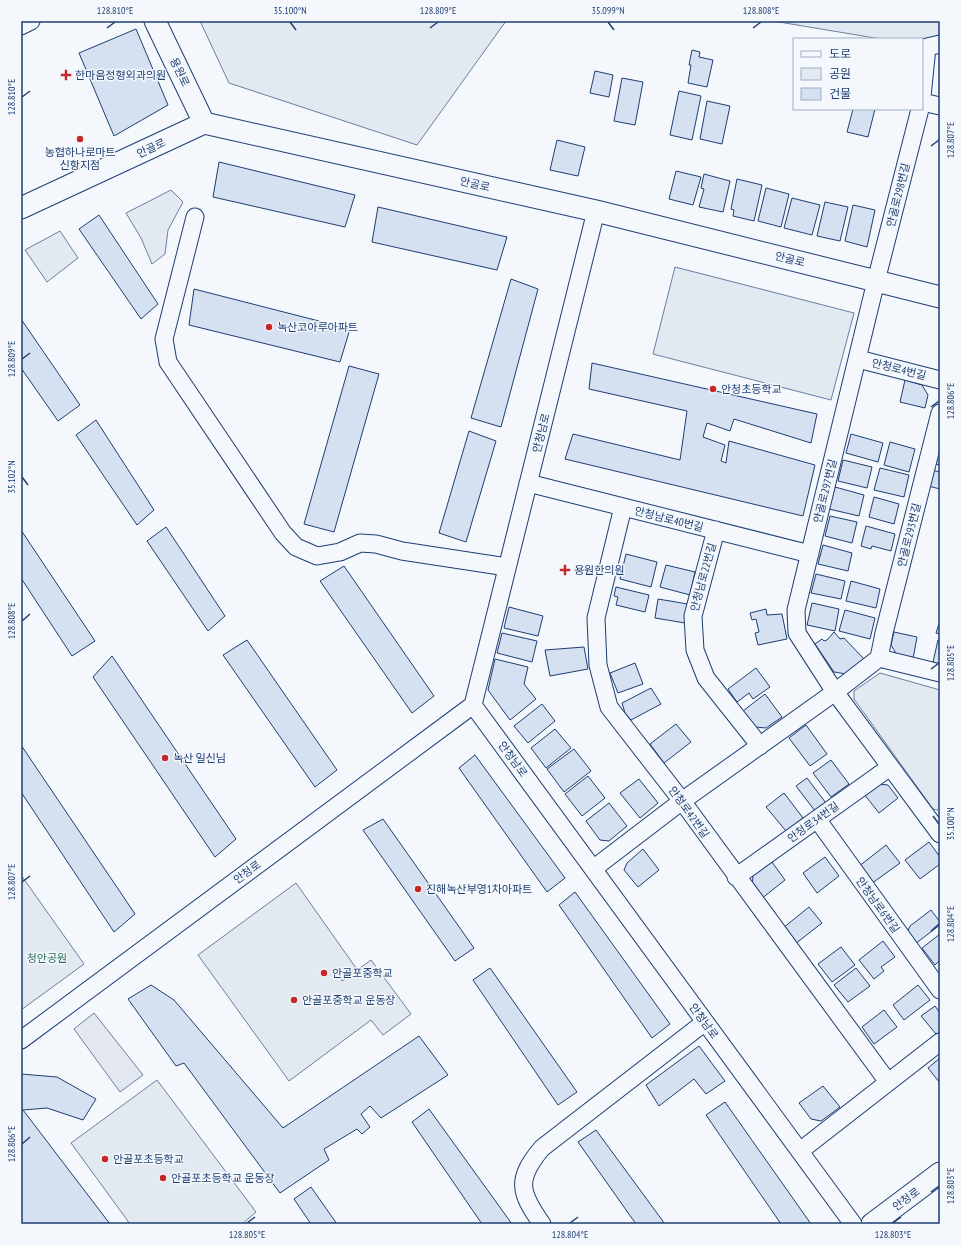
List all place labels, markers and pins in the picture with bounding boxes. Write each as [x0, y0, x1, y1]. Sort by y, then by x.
place label: 한마음정형외과의원 [75, 68, 166, 82]
marker: 한마음정형외과의원 [60, 69, 72, 81]
marker: 농협하나로마트 신항지점 [75, 134, 85, 144]
place label: 농협하나로마트 신항지점 [45, 145, 115, 172]
place label: 녹산코아루아파트 [277, 320, 358, 334]
marker: 녹산코아루아파트 [264, 322, 274, 332]
place label: 안청초등학교 [721, 382, 782, 396]
marker: 안청초등학교 [708, 384, 718, 394]
place label: 용원한의원 [574, 563, 625, 577]
marker: 용원한의원 [559, 564, 571, 576]
place label: 녹산 일신님 [173, 751, 226, 765]
marker: 녹산 일신님 [160, 753, 170, 763]
place label: 진해녹산부영1차아파트 [426, 882, 532, 896]
marker: 진해녹산부영1차아파트 [413, 884, 423, 894]
place label: 안골포중학교 [332, 966, 393, 980]
marker: 안골포중학교 [319, 968, 329, 978]
place label: 안골포중학교 운동장 [302, 993, 395, 1007]
marker: 안골포중학교 운동장 [289, 995, 299, 1005]
place label: 안골포초등학교 [113, 1152, 184, 1166]
marker: 안골포초등학교 [100, 1154, 110, 1164]
place label: 안골포초등학교 운동장 [171, 1171, 275, 1185]
marker: 안골포초등학교 운동장 [158, 1173, 168, 1183]

